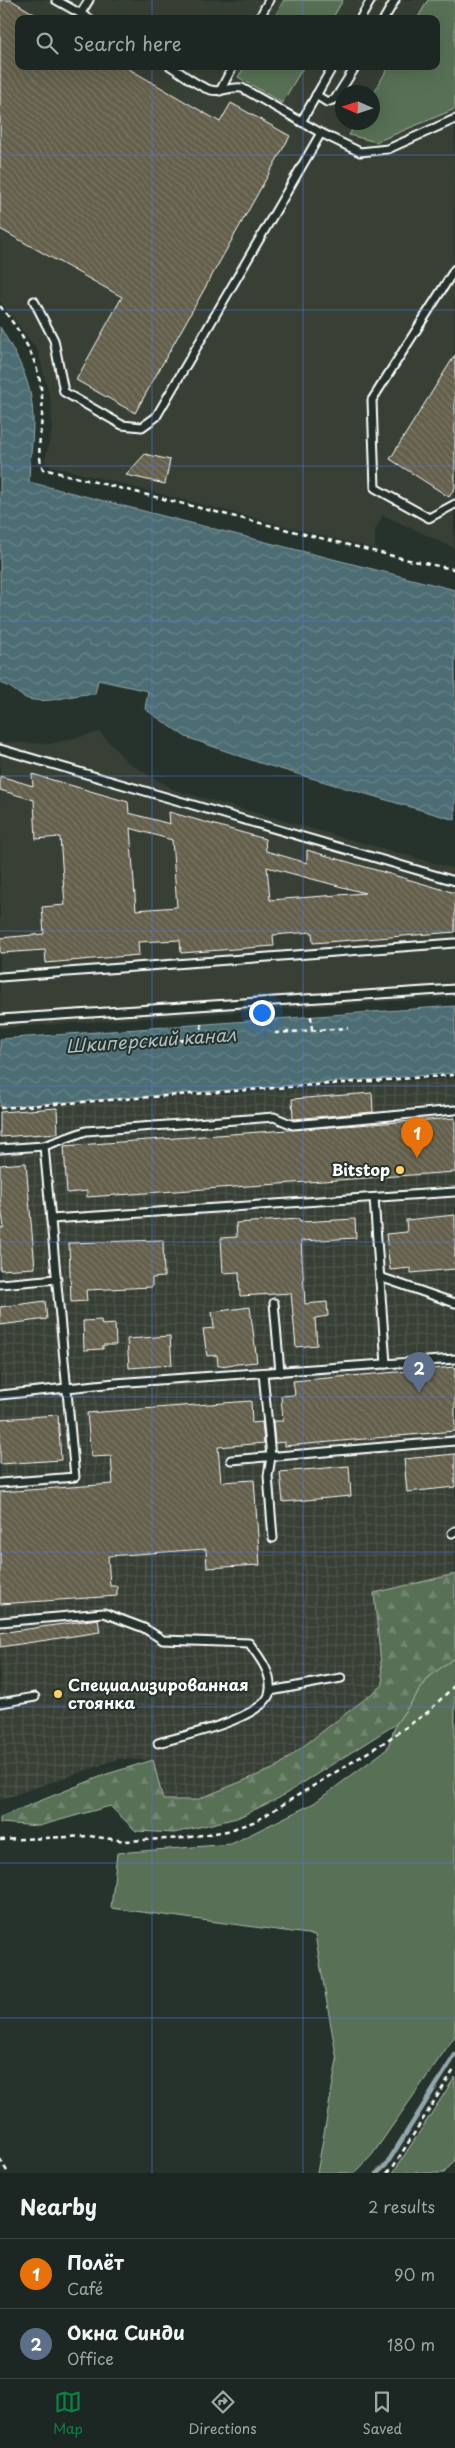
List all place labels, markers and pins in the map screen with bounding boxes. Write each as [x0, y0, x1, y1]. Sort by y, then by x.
pin: 1 [401, 1117, 433, 1158]
place label: Bitstop [331, 1157, 390, 1181]
marker: Bitstop [394, 1164, 406, 1176]
pin: 2 [403, 1352, 435, 1393]
place label: Специализированная стоянка [68, 1672, 249, 1714]
marker: Специализированная стоянка [52, 1688, 64, 1700]

